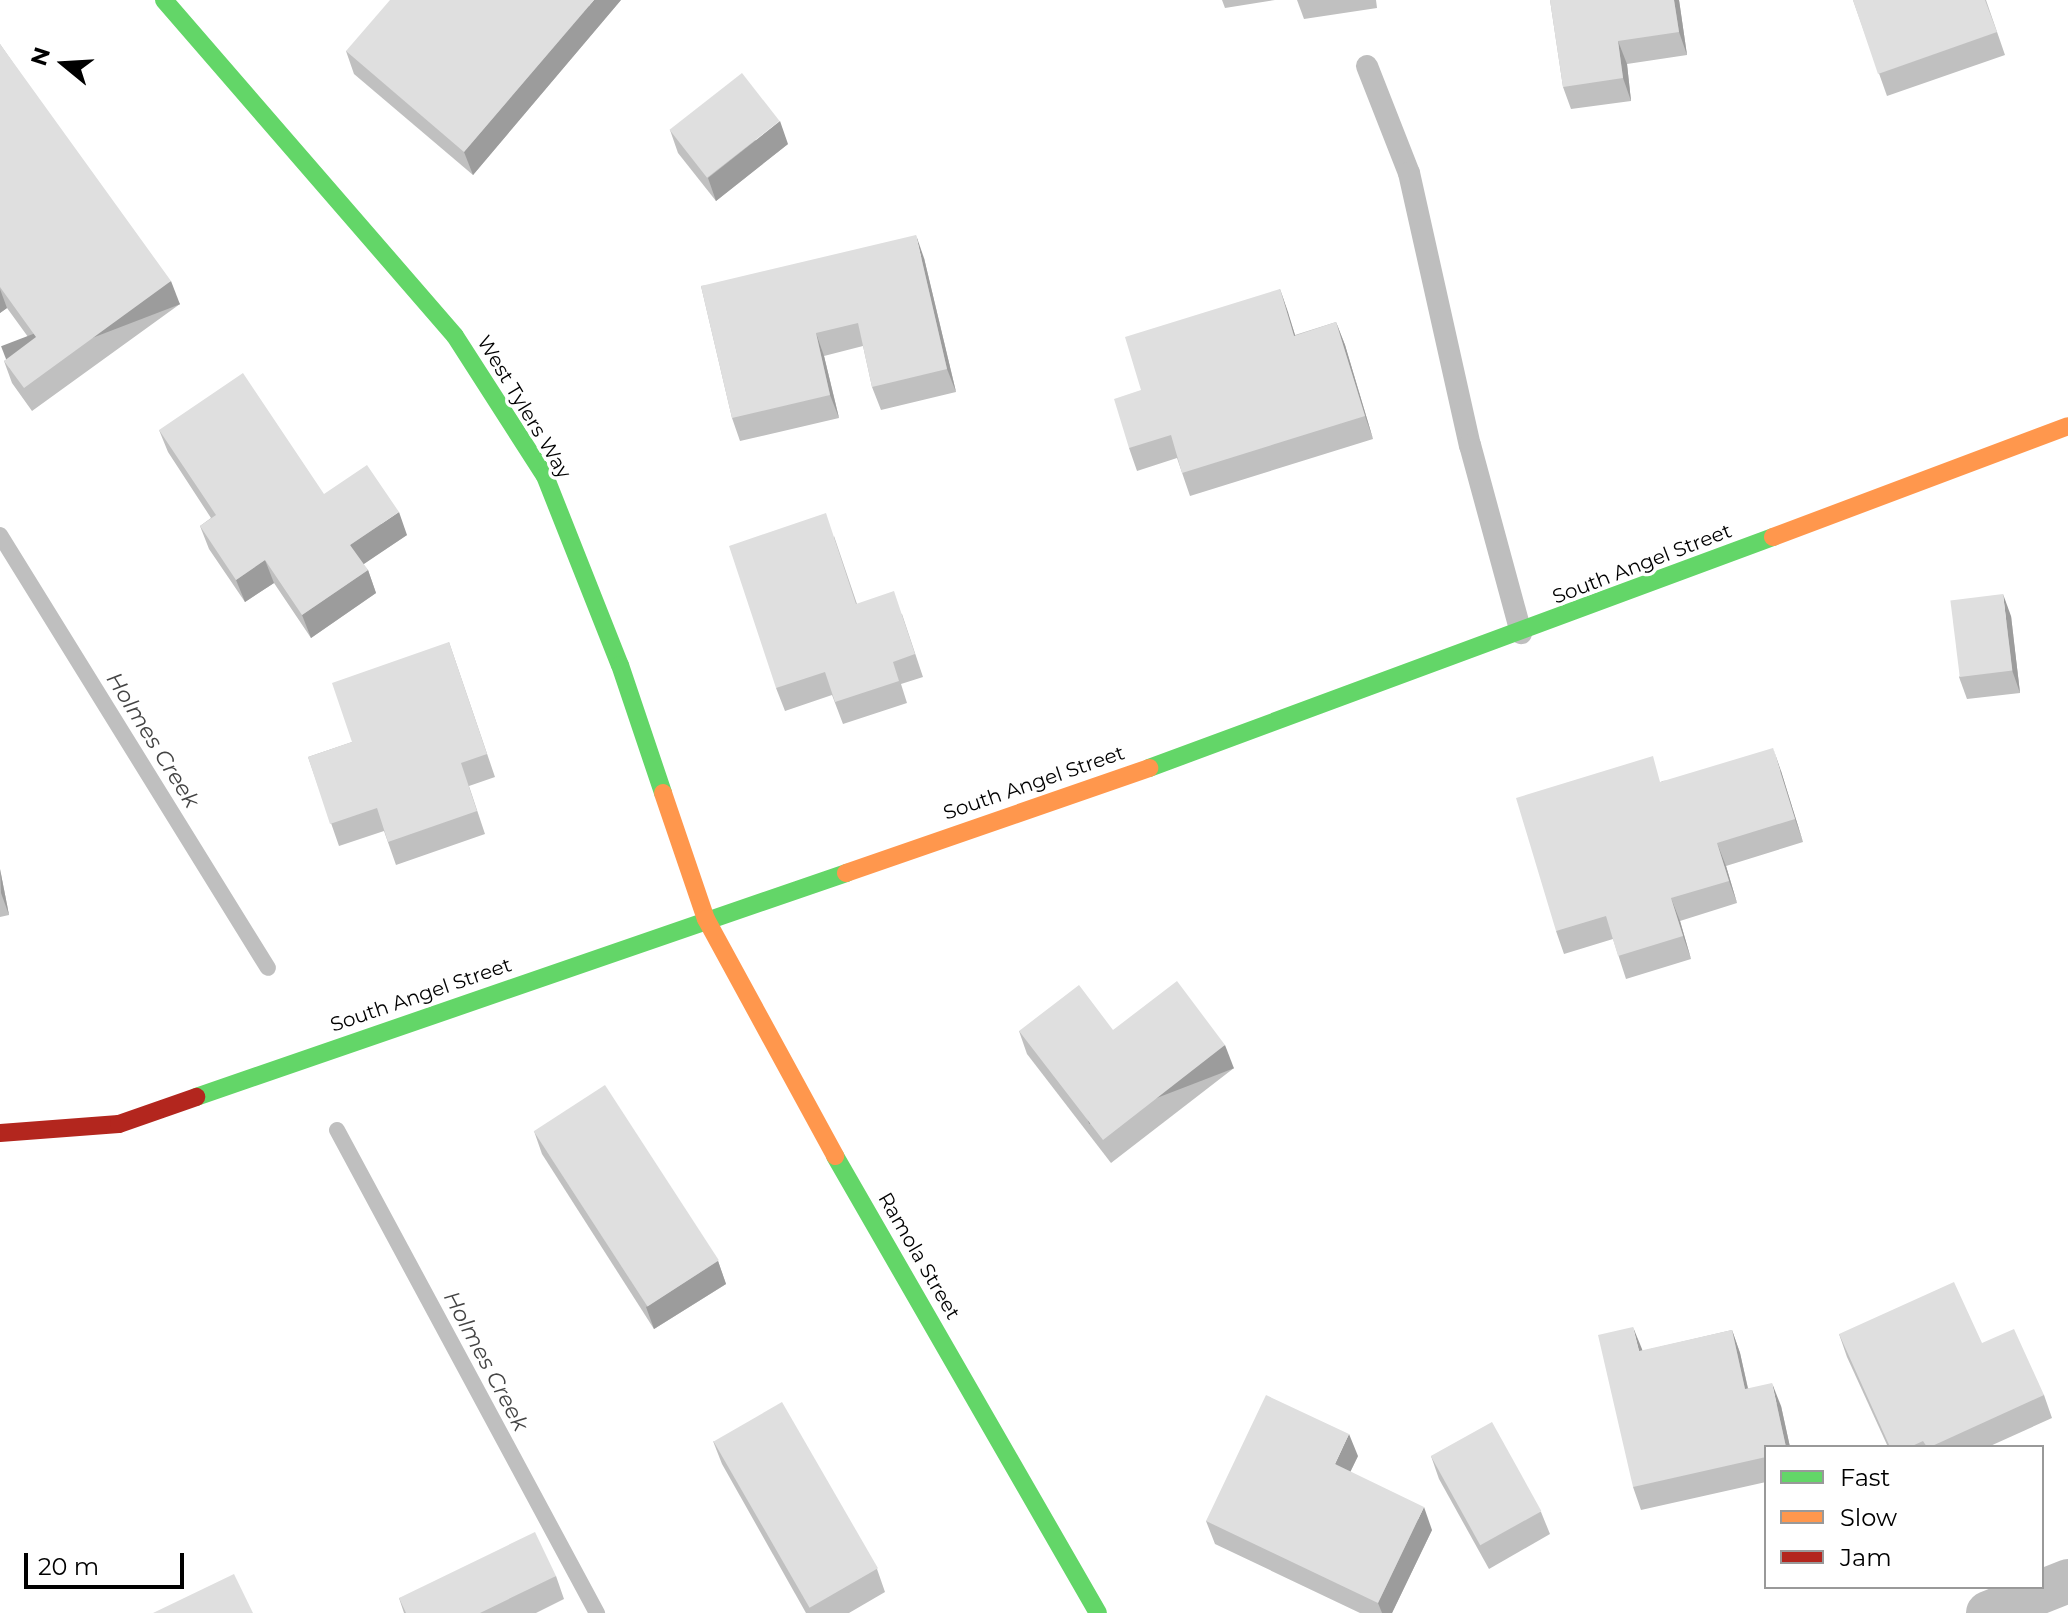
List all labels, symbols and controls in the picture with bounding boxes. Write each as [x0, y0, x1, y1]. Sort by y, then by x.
north arrow [24, 24, 104, 104]
text: N [25, 44, 56, 69]
street label: West Tylers Way [472, 331, 576, 483]
street label: South Angel Street [1549, 519, 1735, 609]
water label: Holmes Creek [101, 667, 205, 813]
street label: South Angel Street [940, 741, 1128, 825]
street label: South Angel Street [327, 953, 515, 1037]
street label: Ramola Street [873, 1188, 965, 1324]
water label: Holmes Creek [438, 1286, 534, 1436]
legend [1764, 1445, 2044, 1589]
text: Fast [1840, 1463, 1890, 1492]
text: Slow [1840, 1503, 1897, 1532]
scale bar [28, 1537, 188, 1587]
text: Jam [1840, 1543, 1892, 1572]
text: 20 m [38, 1552, 99, 1581]

